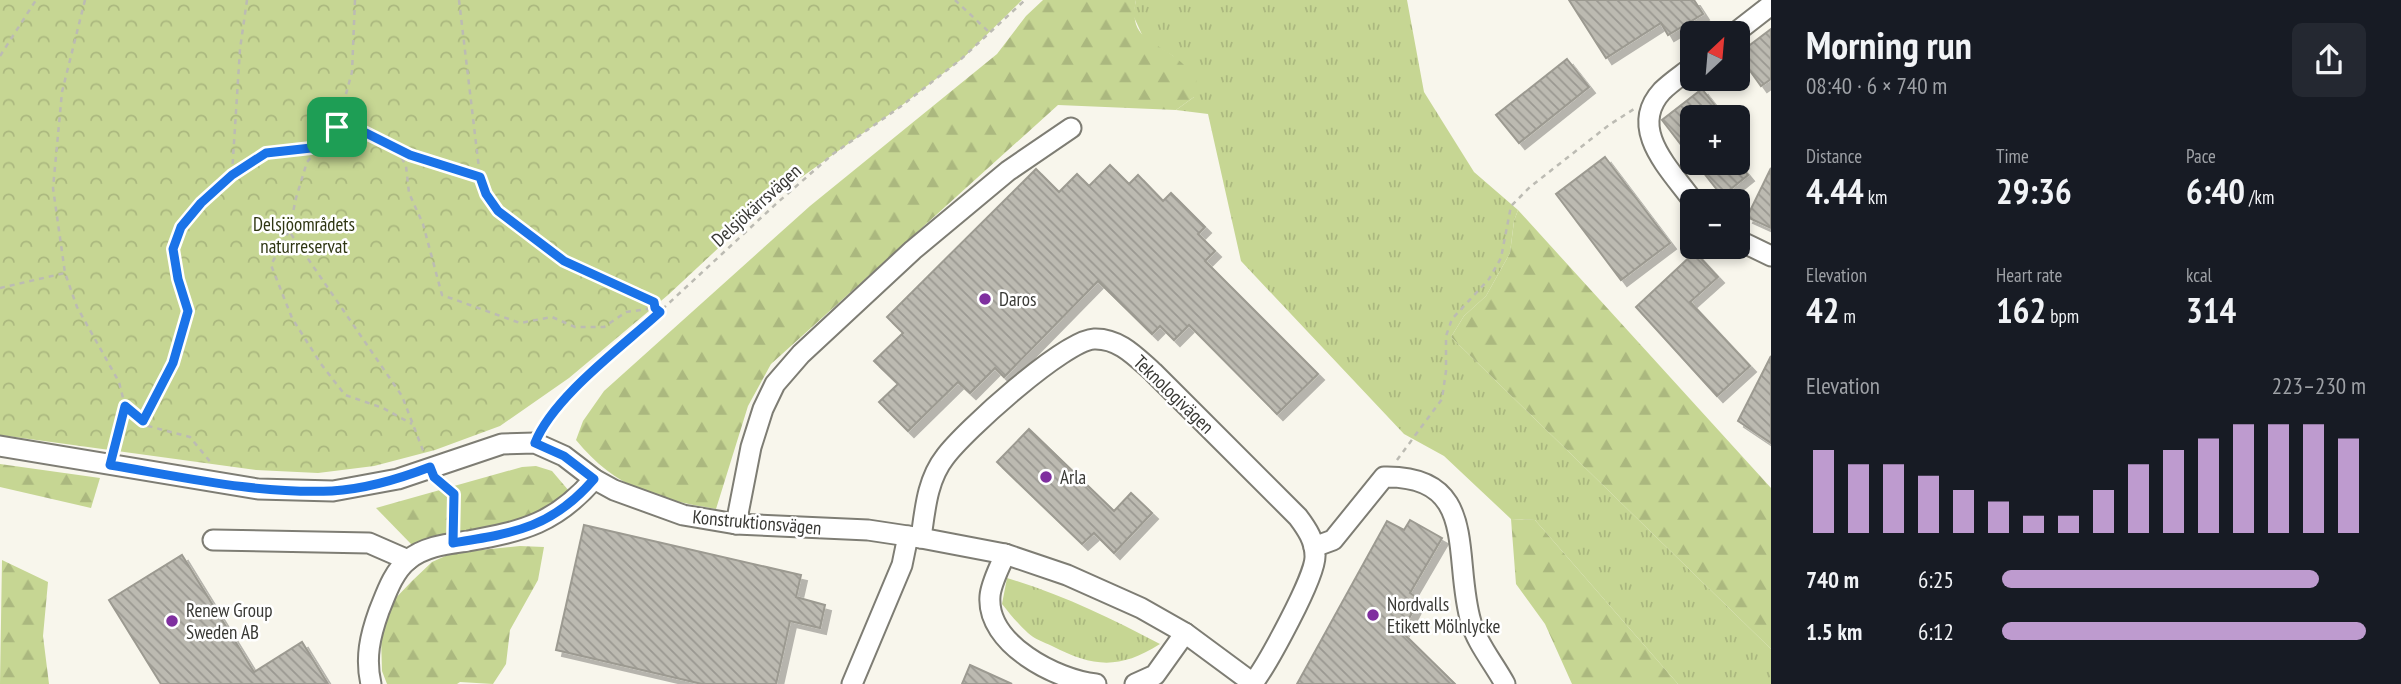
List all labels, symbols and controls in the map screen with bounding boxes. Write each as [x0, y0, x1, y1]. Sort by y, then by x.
text: Morning run [1806, 20, 1972, 69]
north arrow [1680, 21, 1750, 91]
map controls [1680, 21, 1750, 259]
button: share [2292, 23, 2366, 97]
text: 08:40 · 6 × 740 m [1806, 71, 1947, 100]
pin [307, 97, 367, 157]
button: + [1680, 105, 1750, 175]
icon: arrive [318, 108, 356, 146]
text: Distance [1806, 144, 1862, 168]
text: Time [1996, 144, 2029, 168]
text: Pace [2186, 144, 2216, 168]
street label: Delsjökärrsvägen [706, 159, 806, 251]
text: 4.44 [1806, 168, 1864, 214]
text: 29:36 [1996, 168, 2072, 214]
text: 6:40 [2186, 168, 2245, 214]
text: km [1864, 185, 1887, 209]
text: /km [2245, 185, 2274, 209]
button: − [1680, 189, 1750, 259]
park label: Delsjöområdets naturreservat [253, 212, 355, 258]
text: Elevation [1806, 263, 1867, 287]
text: Heart rate [1996, 263, 2062, 287]
text: kcal [2186, 263, 2212, 287]
place label: Daros [999, 287, 1036, 311]
text: 42 [1806, 287, 1839, 333]
text: 162 [1996, 287, 2046, 333]
text: 314 [2186, 287, 2236, 333]
marker: Daros [977, 291, 993, 307]
text: m [1839, 304, 1856, 328]
text: bpm [2046, 304, 2079, 328]
street label: Teknologivägen [1129, 350, 1219, 438]
text: Elevation [1806, 371, 1880, 400]
text: 223–230 m [2272, 371, 2366, 400]
place label: Arla [1060, 465, 1086, 489]
marker: Arla [1038, 469, 1054, 485]
street label: Konstruktionsvägen [692, 504, 822, 540]
text: 740 m [1806, 565, 1859, 594]
text: 6:25 [1918, 565, 1954, 594]
place label: Nordvalls Etikett Mölnlycke [1387, 592, 1501, 638]
place label: Renew Group Sweden AB [186, 598, 272, 644]
marker: Nordvalls Etikett Mölnlycke [1365, 607, 1381, 623]
marker: Renew Group Sweden AB [164, 613, 180, 629]
text: 1.5 km [1806, 617, 1862, 646]
text: 6:12 [1918, 617, 1954, 646]

